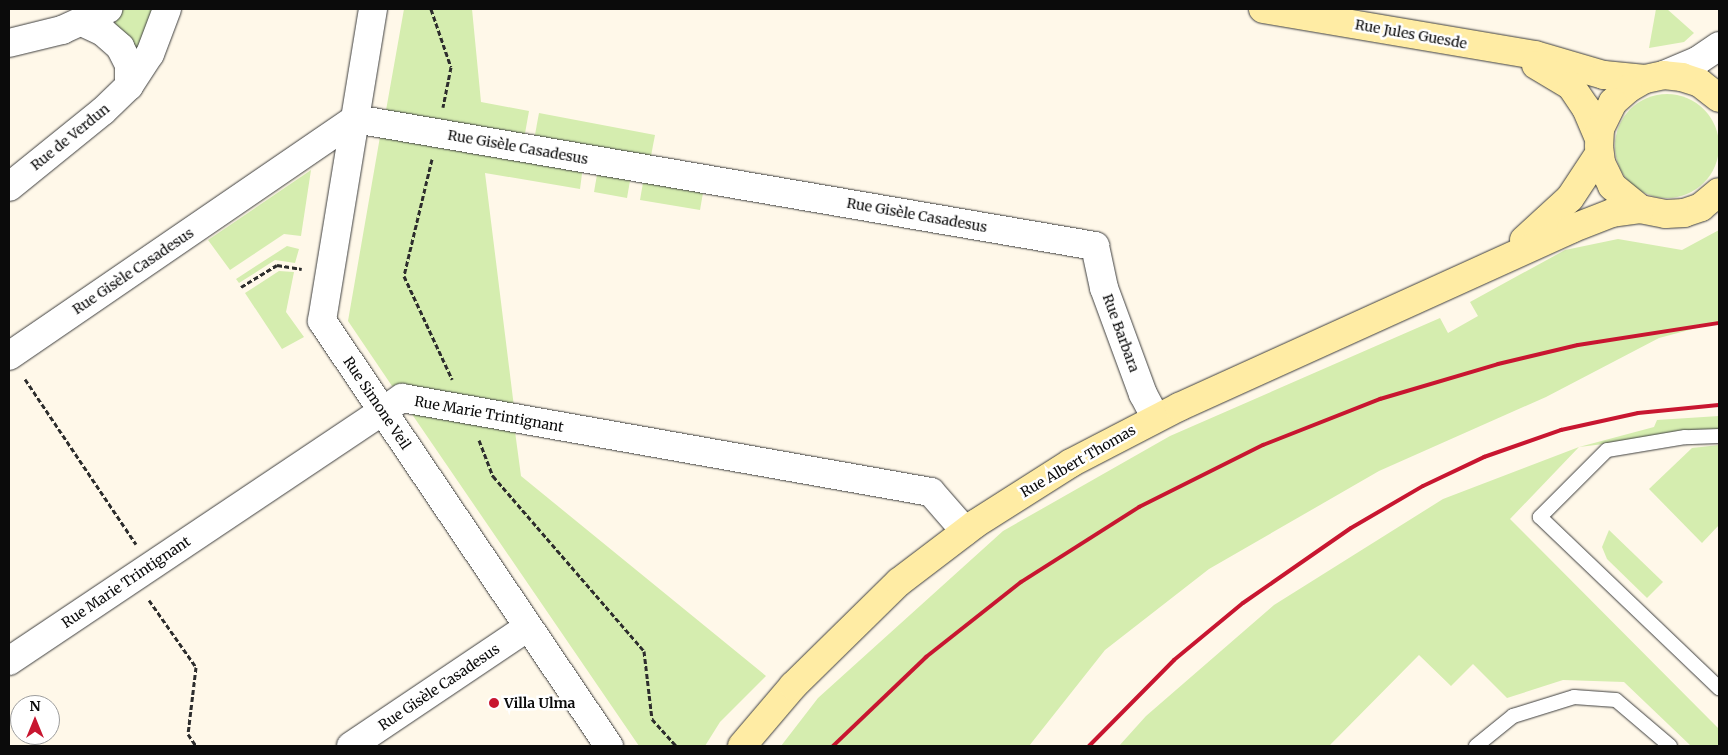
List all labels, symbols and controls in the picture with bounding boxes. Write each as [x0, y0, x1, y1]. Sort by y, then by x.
street label: Rue Jules Guesde [1354, 16, 1468, 52]
street label: Rue de Verdun [27, 100, 113, 174]
street label: Rue Gisèle Casadesus [446, 126, 590, 168]
street label: Rue Gisèle Casadesus [845, 194, 989, 236]
street label: Rue Gisèle Casadesus [69, 224, 197, 318]
street label: Rue Barbara [1099, 292, 1143, 374]
street label: Rue Simone Veil [340, 353, 414, 453]
street label: Rue Marie Trintignant [413, 393, 565, 435]
street label: Rue Albert Thomas [1018, 421, 1138, 501]
street label: Rue Marie Trintignant [59, 533, 193, 631]
street label: Rue Gisèle Casadesus [375, 640, 503, 734]
north arrow [10, 695, 60, 745]
place label: Villa Ulma [504, 695, 575, 711]
text: N [29, 697, 41, 715]
marker: Villa Ulma [488, 697, 500, 709]

